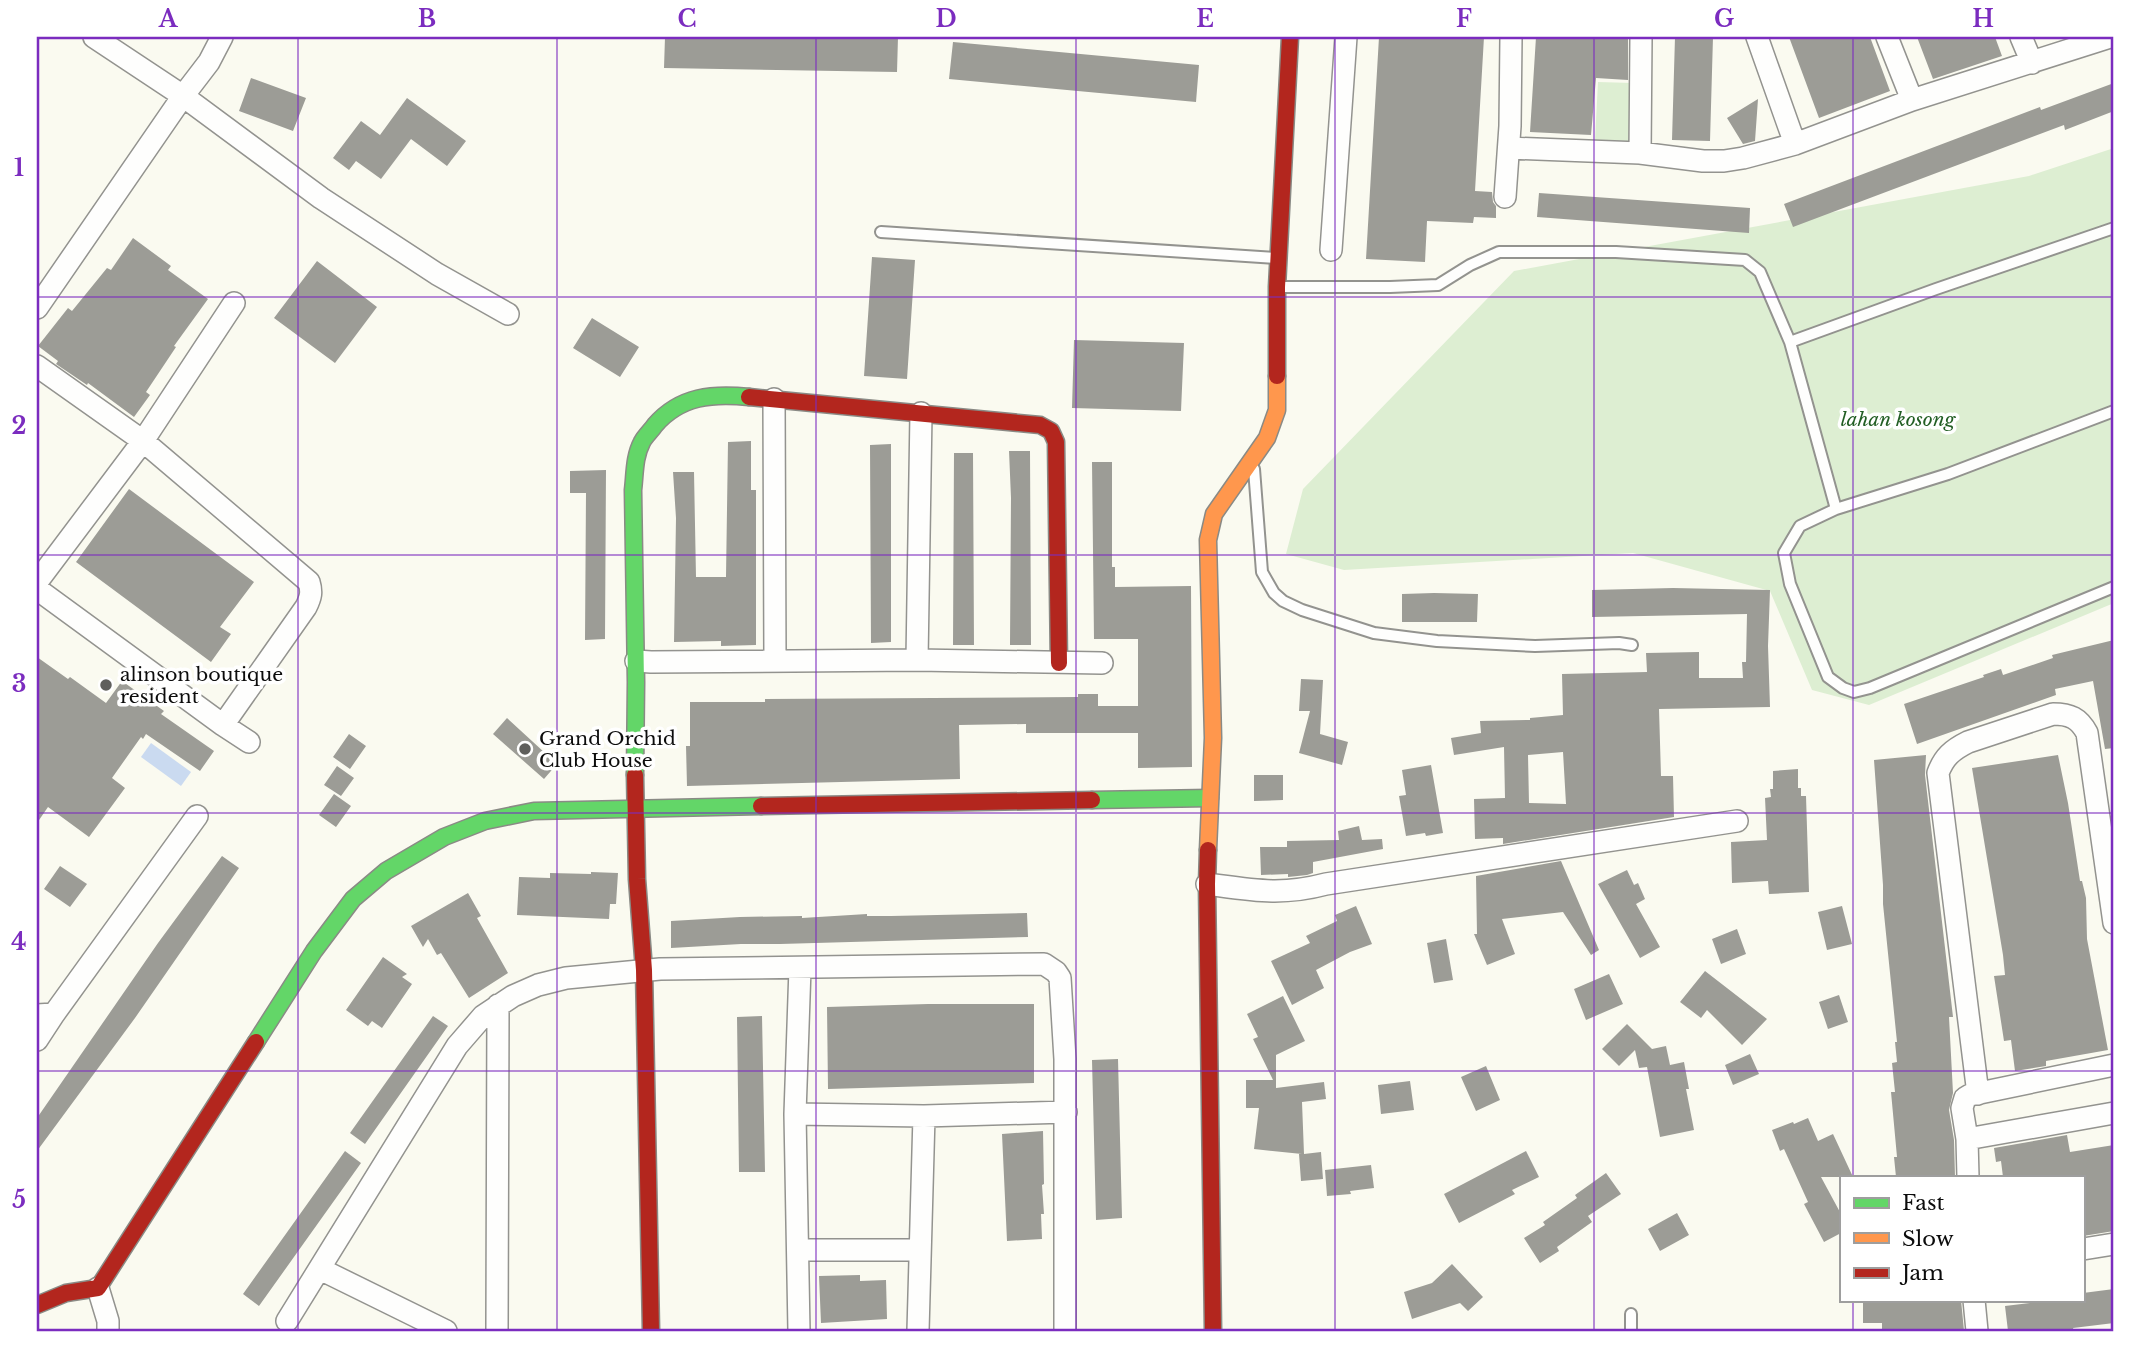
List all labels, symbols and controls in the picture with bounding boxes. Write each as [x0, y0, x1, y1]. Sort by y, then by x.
text: A [158, 5, 179, 33]
text: B [418, 5, 436, 33]
text: C [678, 5, 696, 33]
text: D [935, 5, 957, 33]
text: E [1196, 5, 1214, 33]
text: F [1456, 5, 1472, 33]
text: G [1714, 5, 1734, 33]
text: H [1972, 5, 1994, 33]
text: 1 [14, 154, 24, 182]
park label: lahan kosong [1841, 408, 1957, 431]
text: 2 [12, 412, 26, 440]
place label: alinson boutique resident [120, 663, 283, 708]
text: 3 [12, 670, 26, 698]
marker: alinson boutique resident [98, 677, 114, 693]
place label: Grand Orchid Club House [539, 727, 676, 772]
marker: Grand Orchid Club House [517, 741, 533, 757]
text: 4 [11, 928, 27, 956]
legend [1840, 1176, 2084, 1302]
text: 5 [12, 1186, 26, 1214]
text: Fast [1902, 1190, 1944, 1216]
text: Slow [1902, 1226, 1954, 1252]
text: Jam [1899, 1260, 1944, 1286]

